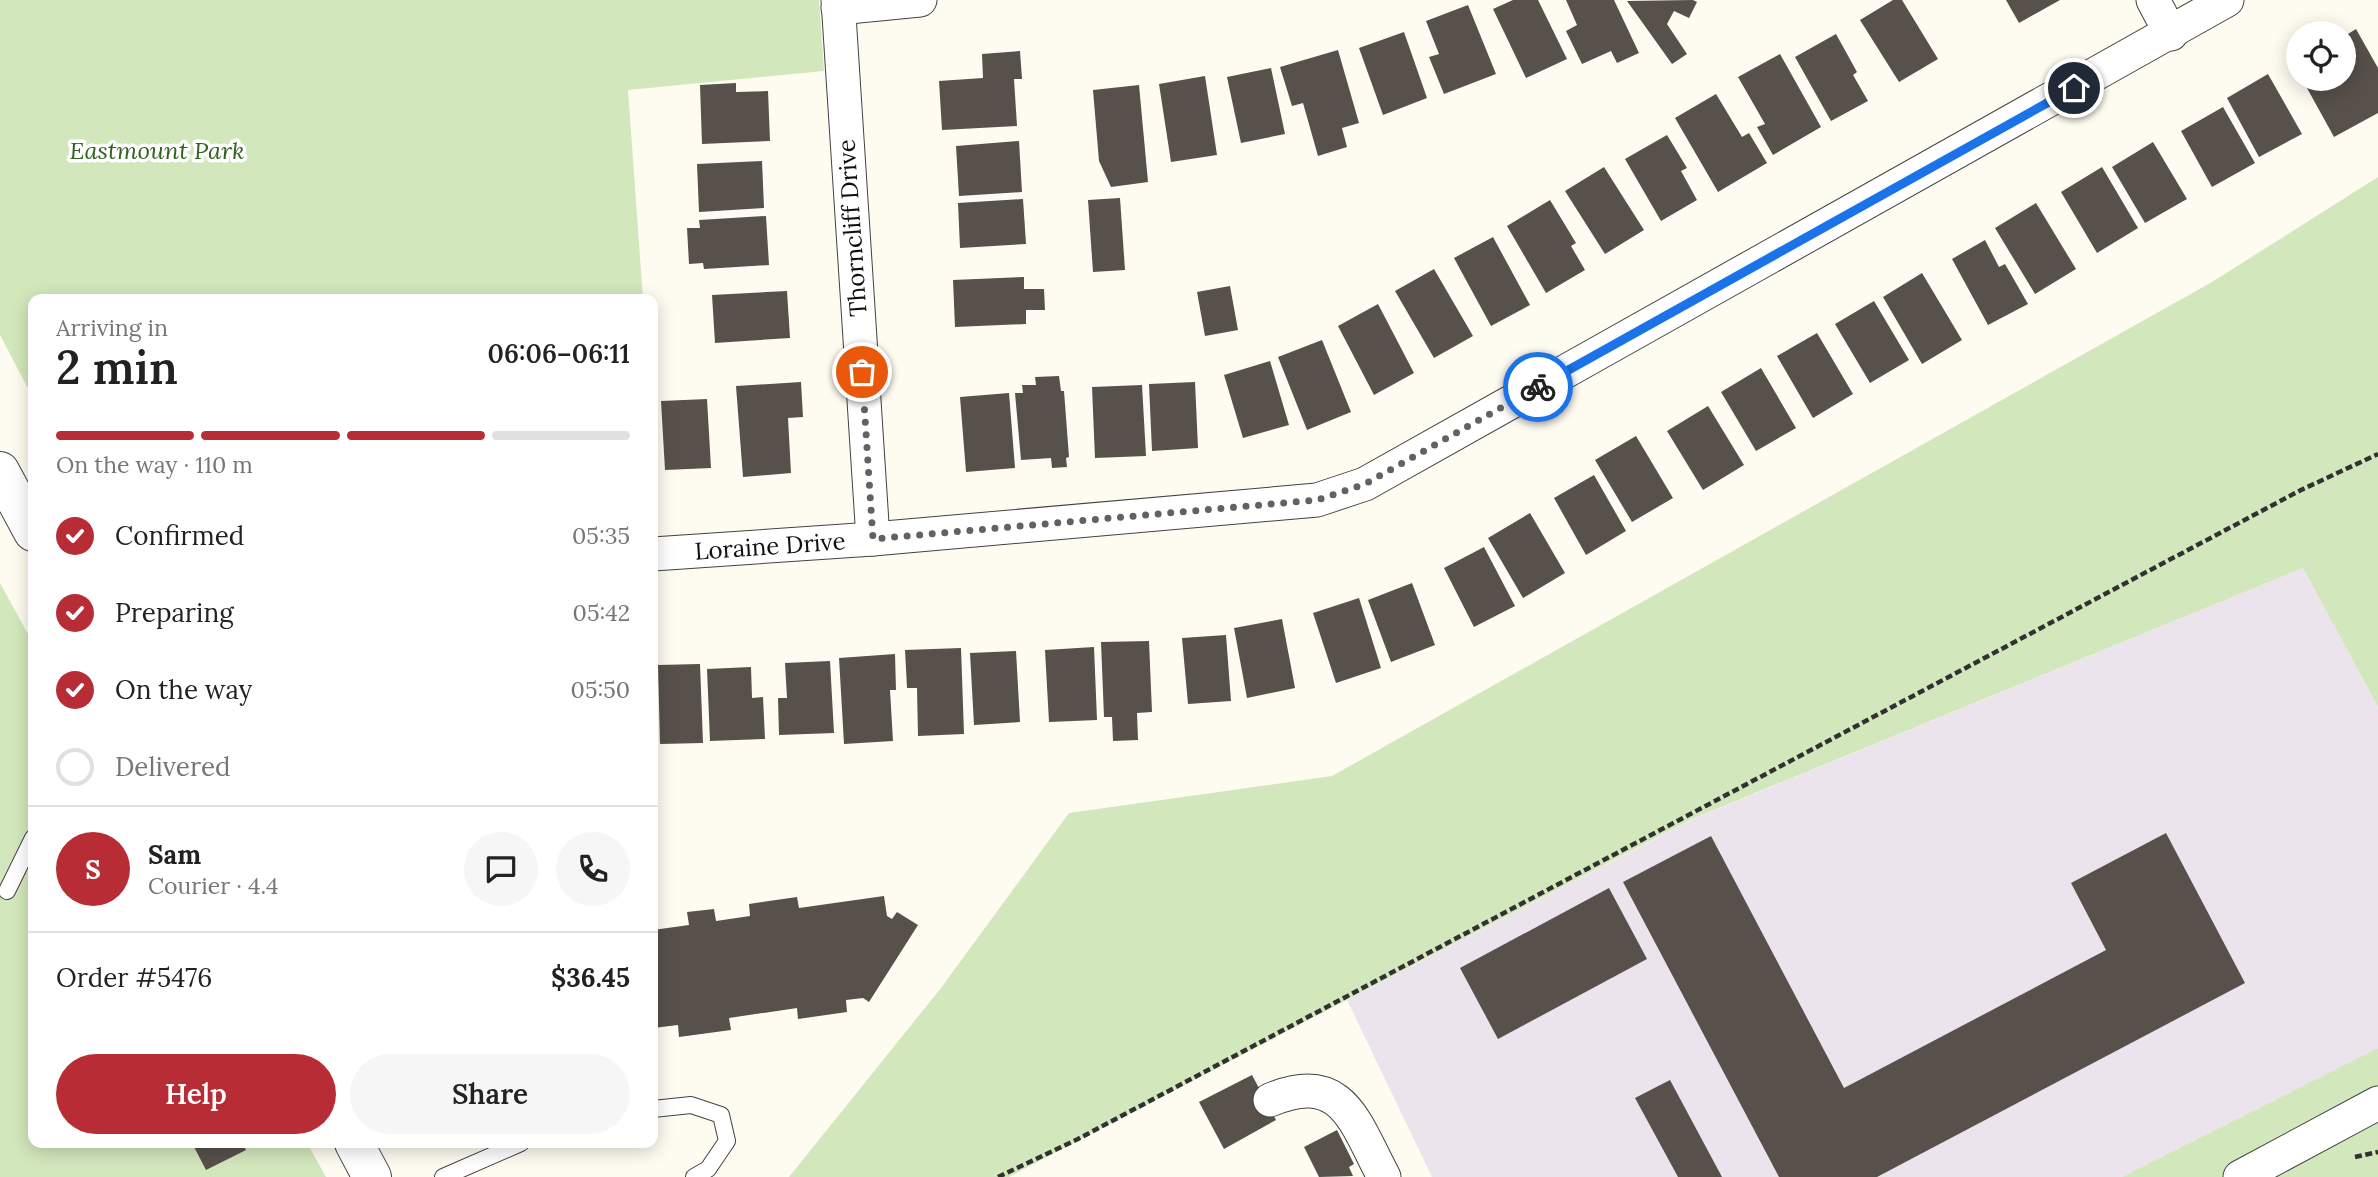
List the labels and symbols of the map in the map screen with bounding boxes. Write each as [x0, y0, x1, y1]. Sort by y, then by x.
pin [2044, 58, 2104, 118]
park label: Eastmount Park [70, 135, 244, 166]
street label: Thorncliff Drive [830, 138, 874, 318]
pin [832, 342, 892, 402]
courier [1503, 352, 1573, 422]
street label: Loraine Drive [694, 525, 846, 567]

